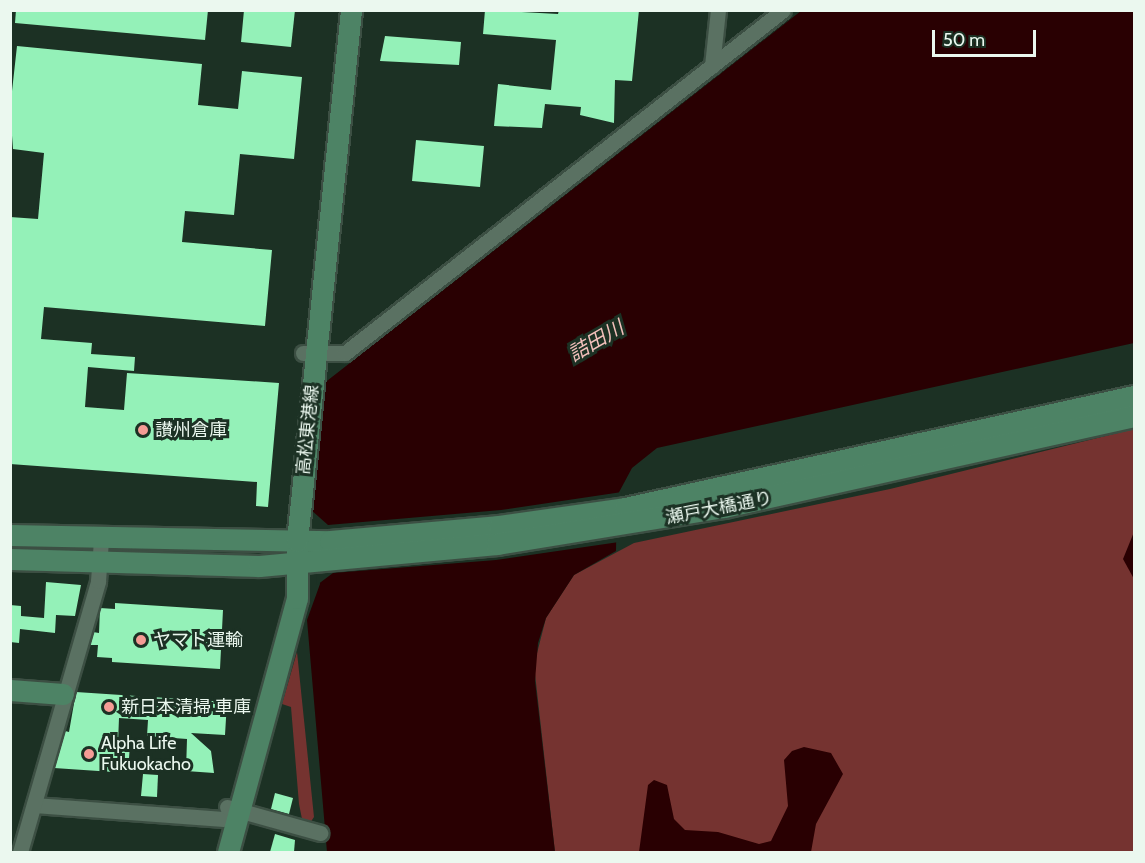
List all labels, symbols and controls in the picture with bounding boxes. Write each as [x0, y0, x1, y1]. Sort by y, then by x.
scale bar [935, 18, 1038, 56]
text: 50 m [943, 29, 985, 51]
water label: 詰田川 [564, 316, 628, 366]
street label: 高松東港線 [293, 384, 323, 476]
place label: 讃州倉庫 [155, 419, 227, 441]
marker: 讃州倉庫 [136, 423, 150, 437]
street label: 瀬戸大橋通り [664, 487, 774, 529]
place label: ヤマト運輸 [153, 629, 243, 651]
marker: ヤマト運輸 [134, 633, 148, 647]
place label: 新日本清掃 車庫 [121, 696, 251, 718]
marker: 新日本清掃 車庫 [102, 700, 116, 714]
place label: Alpha Life Fukuokacho [101, 733, 191, 776]
marker: Alpha Life Fukuokacho [82, 747, 96, 761]

